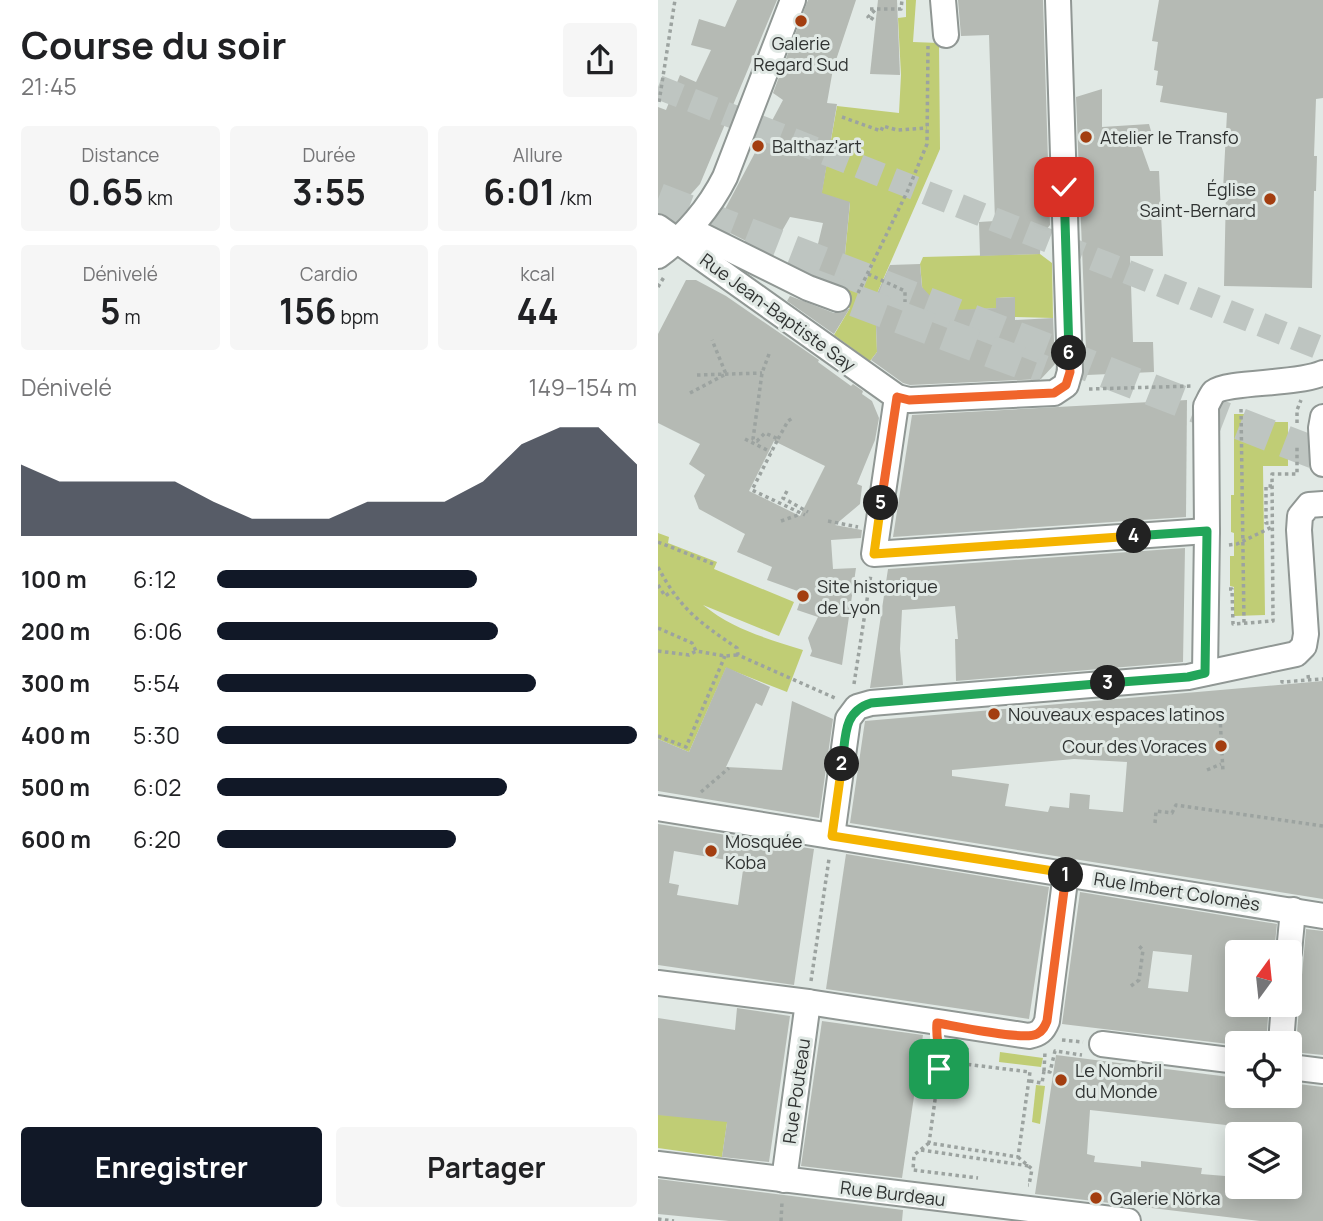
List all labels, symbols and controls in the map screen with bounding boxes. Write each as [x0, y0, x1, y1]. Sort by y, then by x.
marker: Galerie Regard Sud [793, 13, 809, 29]
text: Course du soir [21, 18, 286, 70]
button: share [563, 23, 637, 97]
place label: Galerie Regard Sud [753, 31, 849, 76]
text: 21:45 [21, 70, 77, 102]
place label: Atelier le Transfo [1100, 125, 1239, 149]
marker: Atelier le Transfo [1078, 129, 1094, 145]
place label: Balthaz'art [772, 134, 862, 158]
marker: Balthaz'art [750, 138, 766, 154]
text: Distance [81, 142, 159, 168]
text: Durée [302, 142, 356, 168]
text: Allure [513, 142, 563, 168]
pin [1034, 157, 1094, 217]
text: 0.65 [68, 168, 144, 216]
text: 3:55 [292, 168, 366, 216]
text: 6:01 [483, 168, 555, 216]
icon: check [1045, 168, 1083, 206]
place label: Église Saint-Bernard [1140, 177, 1256, 222]
text: km [144, 185, 173, 211]
text: /km [555, 185, 592, 211]
marker: Église Saint-Bernard [1262, 191, 1278, 207]
street label: Rue Jean-Baptiste Say [695, 247, 861, 377]
text: Dénivelé [83, 261, 158, 287]
text: Cardio [300, 261, 358, 287]
text: kcal [520, 261, 555, 287]
text: 5 [100, 287, 121, 335]
text: 156 [279, 287, 337, 335]
text: 44 [517, 287, 559, 335]
text: m [121, 304, 141, 330]
text: bpm [337, 304, 379, 330]
pin: 6 [1052, 336, 1086, 370]
text: 6 [1063, 339, 1074, 365]
text: Dénivelé [21, 371, 112, 403]
text: 149–154 m [529, 371, 637, 403]
pin: 5 [864, 486, 899, 520]
text: 5 [875, 489, 886, 515]
pin: 4 [1116, 518, 1152, 554]
text: 4 [1128, 522, 1139, 548]
text: 100 m [21, 563, 87, 595]
text: 6:12 [133, 563, 176, 595]
place label: Site historique de Lyon [817, 574, 938, 619]
marker: Site historique de Lyon [795, 588, 811, 604]
text: 200 m [21, 615, 90, 647]
text: 6:06 [133, 615, 182, 647]
pin: 3 [1091, 666, 1126, 700]
text: 300 m [21, 667, 90, 699]
text: 5:54 [133, 667, 180, 699]
text: 3 [1102, 669, 1113, 695]
place label: Nouveaux espaces latinos [1008, 702, 1225, 726]
marker: Nouveaux espaces latinos [986, 706, 1002, 722]
text: 400 m [21, 719, 91, 751]
text: 5:30 [133, 719, 180, 751]
place label: Cour des Voraces [1062, 734, 1207, 758]
marker: Cour des Voraces [1213, 738, 1229, 754]
pin: 2 [824, 746, 860, 782]
text: 2 [836, 750, 847, 776]
text: 500 m [21, 771, 90, 803]
text: 6:02 [133, 771, 181, 803]
text: 600 m [21, 823, 91, 855]
text: 6:20 [133, 823, 181, 855]
place label: Mosquée Koba [725, 829, 803, 874]
marker: Mosquée Koba [703, 843, 719, 859]
pin: 1 [1048, 858, 1084, 892]
text: 1 [1061, 861, 1070, 887]
street label: Rue Imbert Colomès [1092, 866, 1262, 916]
north arrow [1225, 940, 1302, 1017]
map controls [1225, 940, 1302, 1199]
button: locate [1225, 1031, 1302, 1108]
street label: Rue Pouteau [777, 1037, 815, 1145]
pin [909, 1039, 969, 1099]
icon: arrive [920, 1050, 958, 1088]
place label: Le Nombril du Monde [1075, 1058, 1162, 1103]
marker: Le Nombril du Monde [1053, 1072, 1069, 1088]
button: layers [1225, 1122, 1302, 1199]
button: Enregistrer [21, 1127, 322, 1207]
button: Partager [336, 1127, 637, 1207]
street label: Rue Burdeau [839, 1175, 947, 1211]
place label: Galerie Nörka [1110, 1186, 1221, 1210]
marker: Galerie Nörka [1088, 1190, 1104, 1206]

